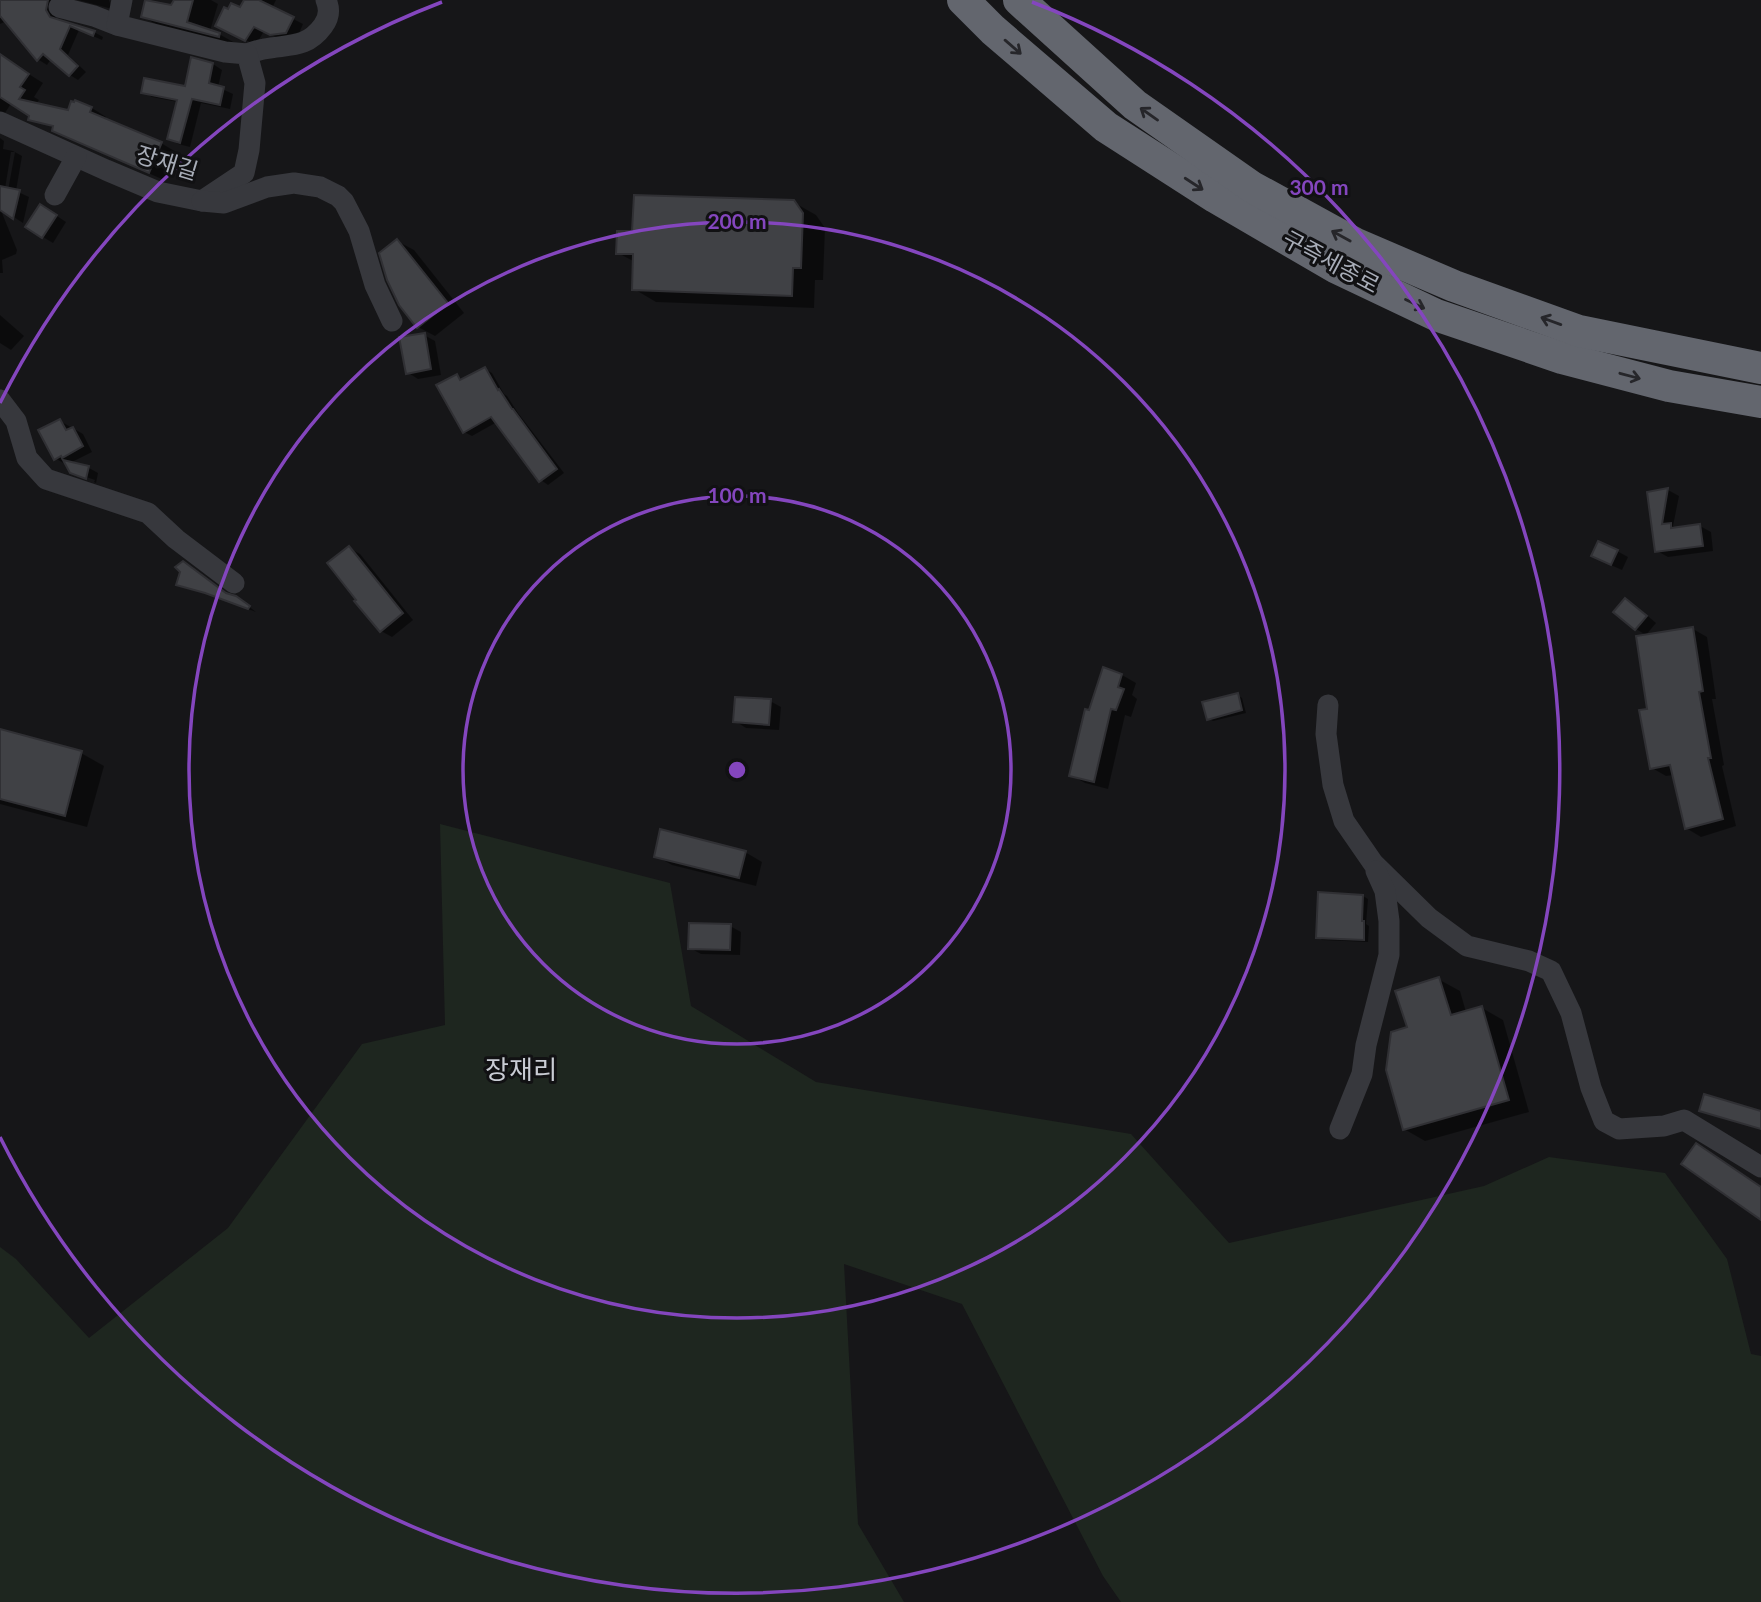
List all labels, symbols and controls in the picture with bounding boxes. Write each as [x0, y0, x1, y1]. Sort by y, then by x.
one-way arrow [1004, 39, 1022, 55]
one-way arrow [1140, 107, 1159, 121]
street label: 장재길 [133, 139, 202, 185]
text: 300 m [1289, 174, 1349, 199]
one-way arrow [1184, 176, 1203, 191]
text: 200 m [707, 208, 767, 233]
street label: 구즉세종로 [1278, 224, 1385, 298]
one-way arrow [1331, 229, 1351, 243]
one-way arrow [1404, 298, 1425, 312]
one-way arrow [1541, 314, 1563, 326]
one-way arrow [1618, 370, 1641, 383]
text: 100 m [707, 482, 767, 507]
centre of rings [725, 758, 749, 782]
district label: 장재리 [485, 1053, 557, 1085]

